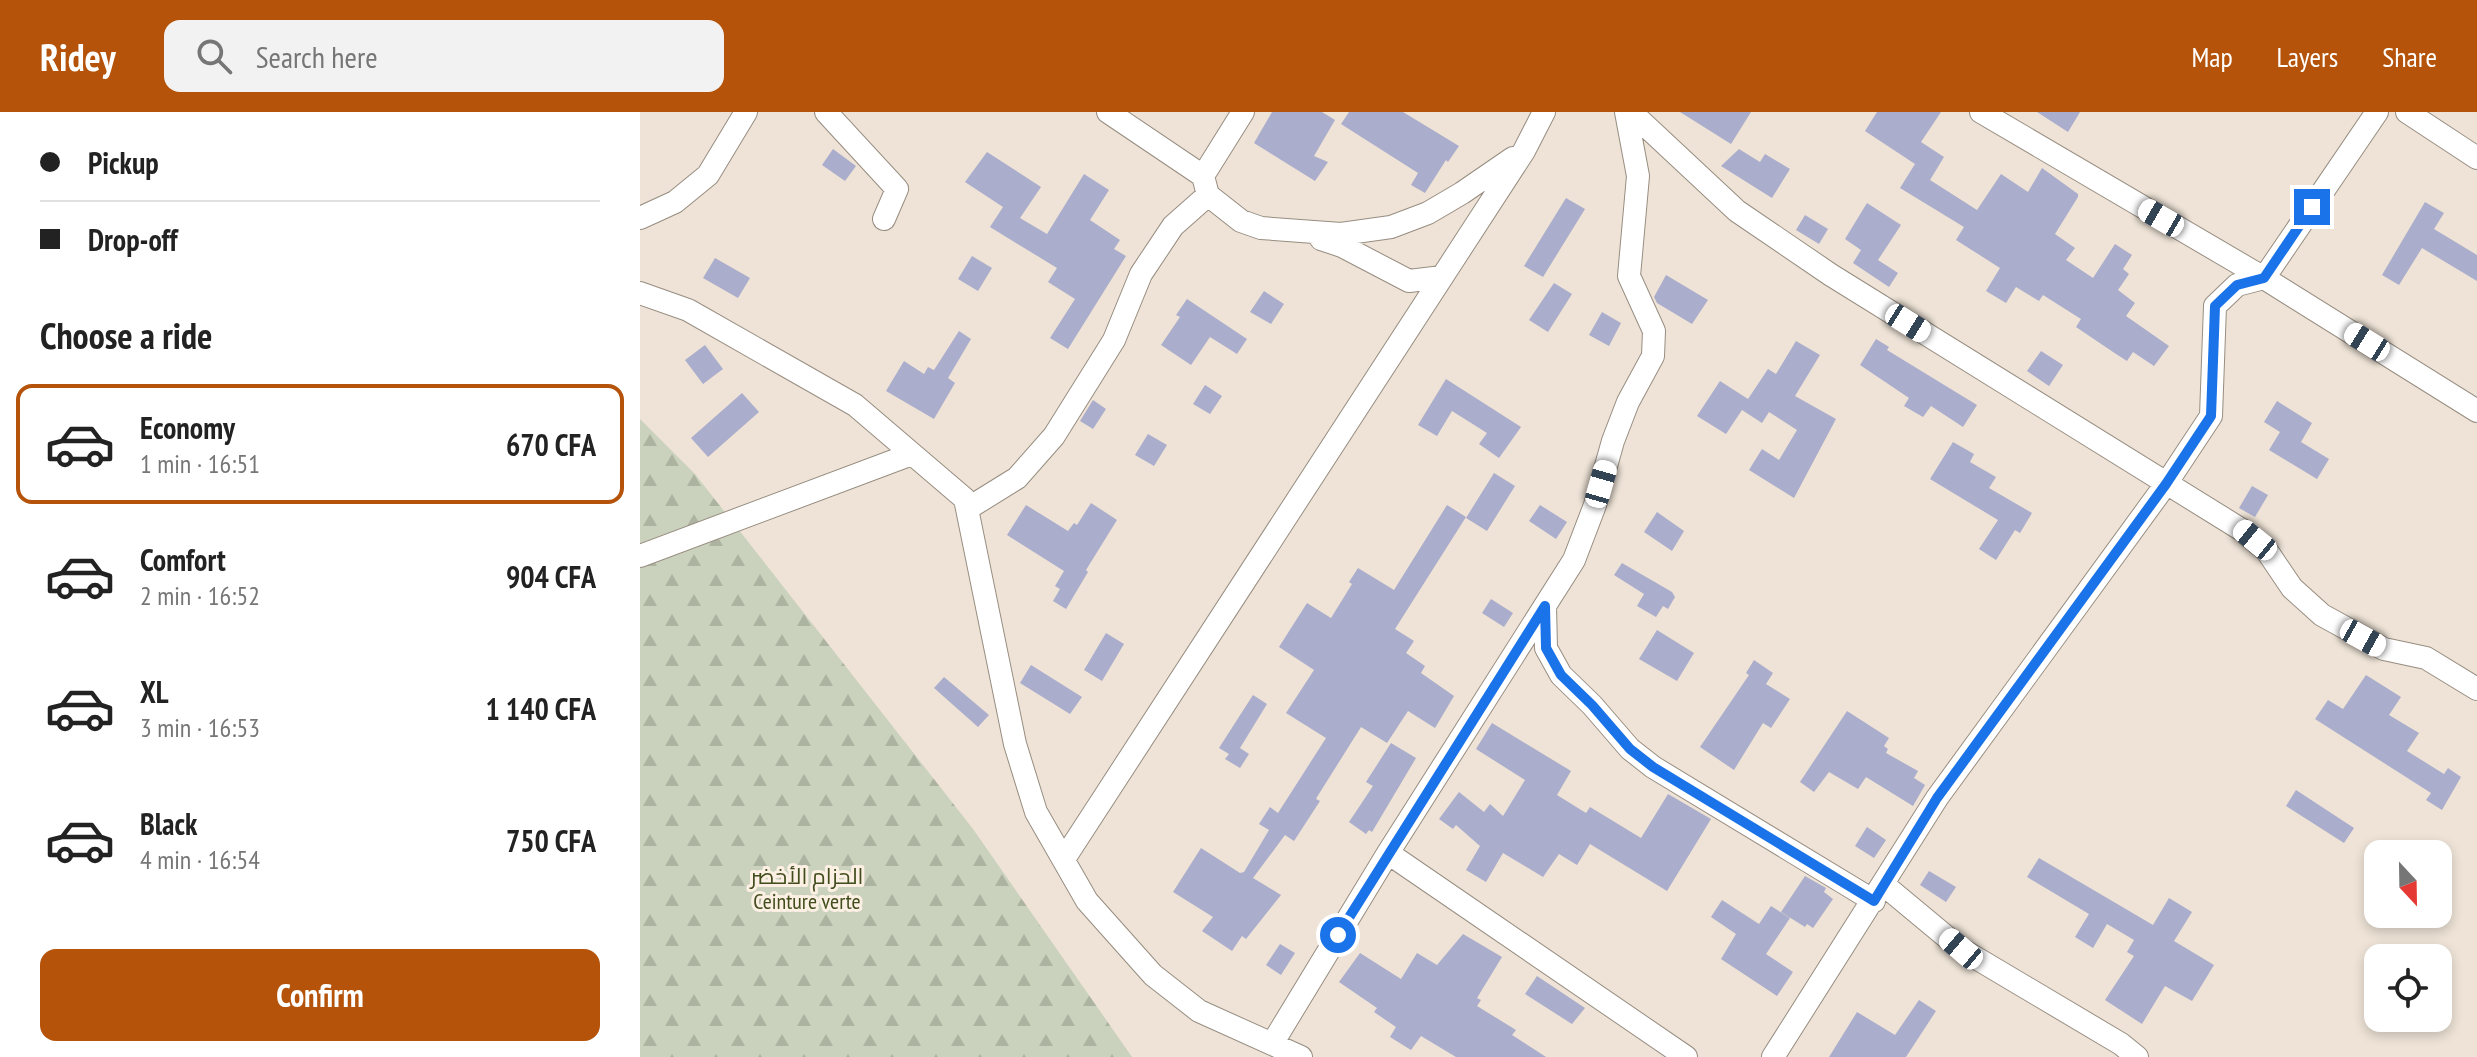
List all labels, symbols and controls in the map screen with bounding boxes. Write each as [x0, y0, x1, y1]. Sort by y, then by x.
search box [164, 20, 724, 92]
text: Ridey [40, 32, 116, 81]
icon: search [192, 34, 236, 78]
text: Search here [256, 37, 378, 76]
text: Map [2191, 38, 2233, 75]
text: Layers [2277, 38, 2338, 75]
text: Share [2382, 38, 2437, 75]
text: Pickup [88, 143, 159, 182]
route end [2294, 189, 2330, 225]
car [2134, 196, 2188, 240]
text: Drop-off [88, 220, 178, 259]
car [1881, 300, 1935, 346]
text: Choose a ride [40, 312, 212, 359]
car [2340, 319, 2394, 365]
icon: car [44, 408, 116, 480]
text: Economy [140, 408, 235, 447]
text: 670 CFA [506, 425, 596, 464]
text: 1 min · 16:51 [140, 447, 260, 480]
car [1583, 458, 1619, 510]
car [2229, 516, 2281, 564]
icon: car [44, 540, 116, 612]
text: Comfort [140, 540, 226, 579]
text: 904 CFA [506, 557, 596, 596]
text: 2 min · 16:52 [140, 579, 260, 612]
car [2336, 616, 2390, 660]
icon: car [44, 672, 116, 744]
text: XL [140, 672, 169, 711]
text: 1 140 CFA [485, 689, 596, 728]
text: 3 min · 16:53 [140, 711, 260, 744]
icon: car [44, 804, 116, 876]
text: Black [140, 804, 197, 843]
text: 750 CFA [506, 821, 596, 860]
north arrow [2364, 840, 2452, 928]
map controls [2364, 840, 2452, 1032]
text: 4 min · 16:54 [140, 843, 260, 876]
park label: الحزام الأخضر Ceinture verte [748, 862, 864, 915]
route start [1320, 917, 1356, 953]
car [1935, 924, 1987, 974]
button: locate [2364, 944, 2452, 1032]
button: Confirm [40, 949, 600, 1041]

